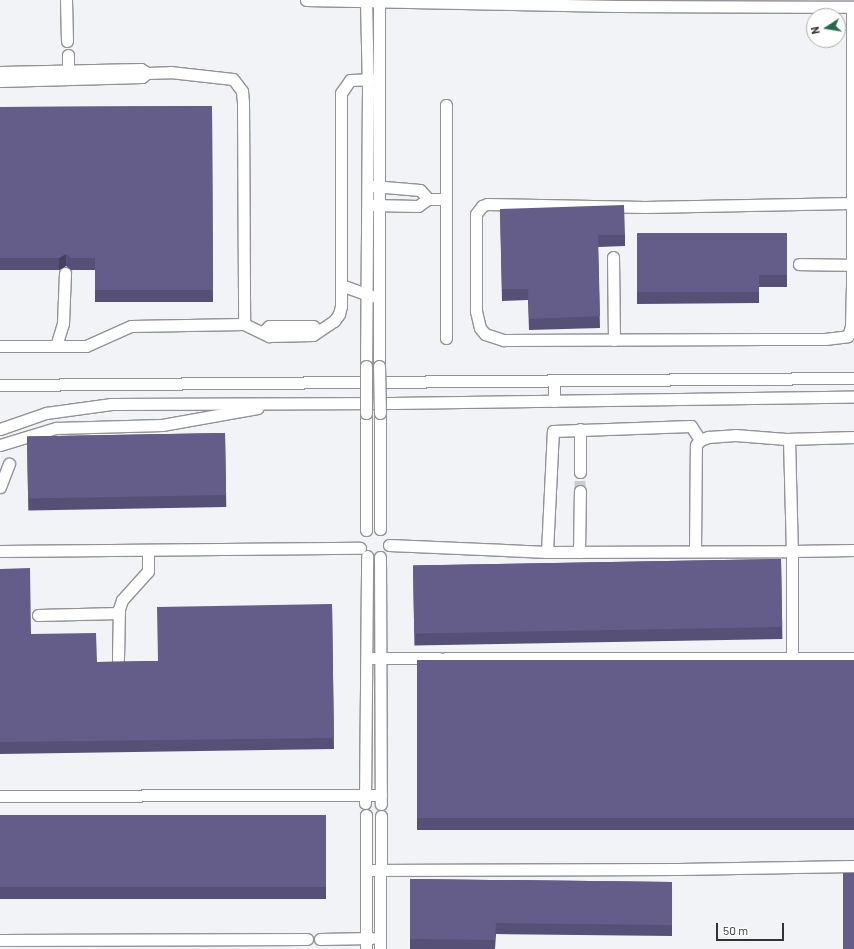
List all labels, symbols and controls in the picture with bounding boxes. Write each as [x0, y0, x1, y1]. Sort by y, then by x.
north arrow [806, 8, 846, 48]
text: N [808, 25, 822, 35]
scale bar [718, 915, 786, 941]
text: 50 m [723, 923, 748, 937]

